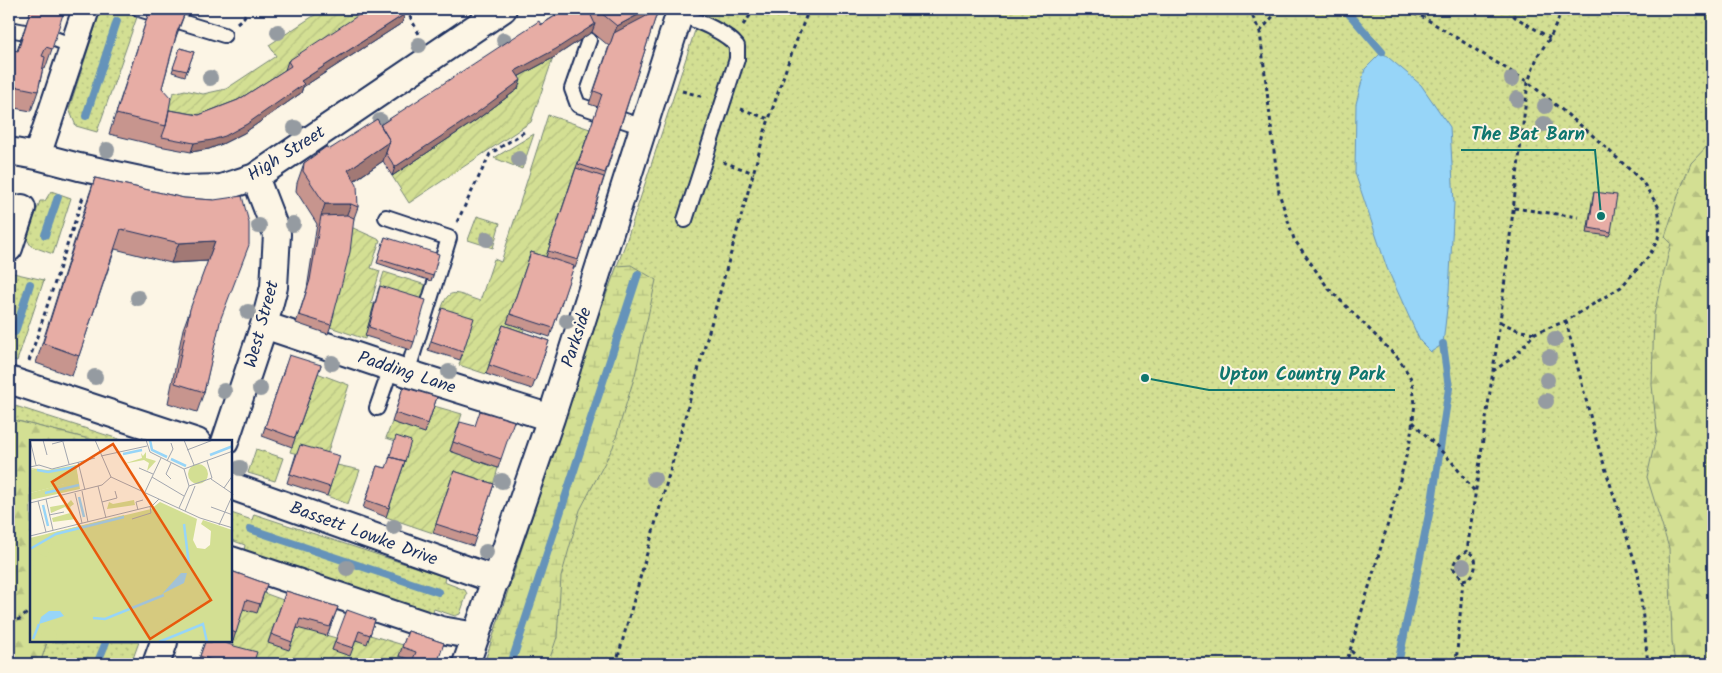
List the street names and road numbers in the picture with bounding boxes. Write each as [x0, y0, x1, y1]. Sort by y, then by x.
street label: High Street [242, 118, 332, 190]
street label: West Street [237, 276, 288, 371]
street label: Parkside [554, 304, 601, 371]
street label: Padding Lane [354, 344, 459, 403]
street label: Bassett Lowke Drive [285, 494, 442, 575]

